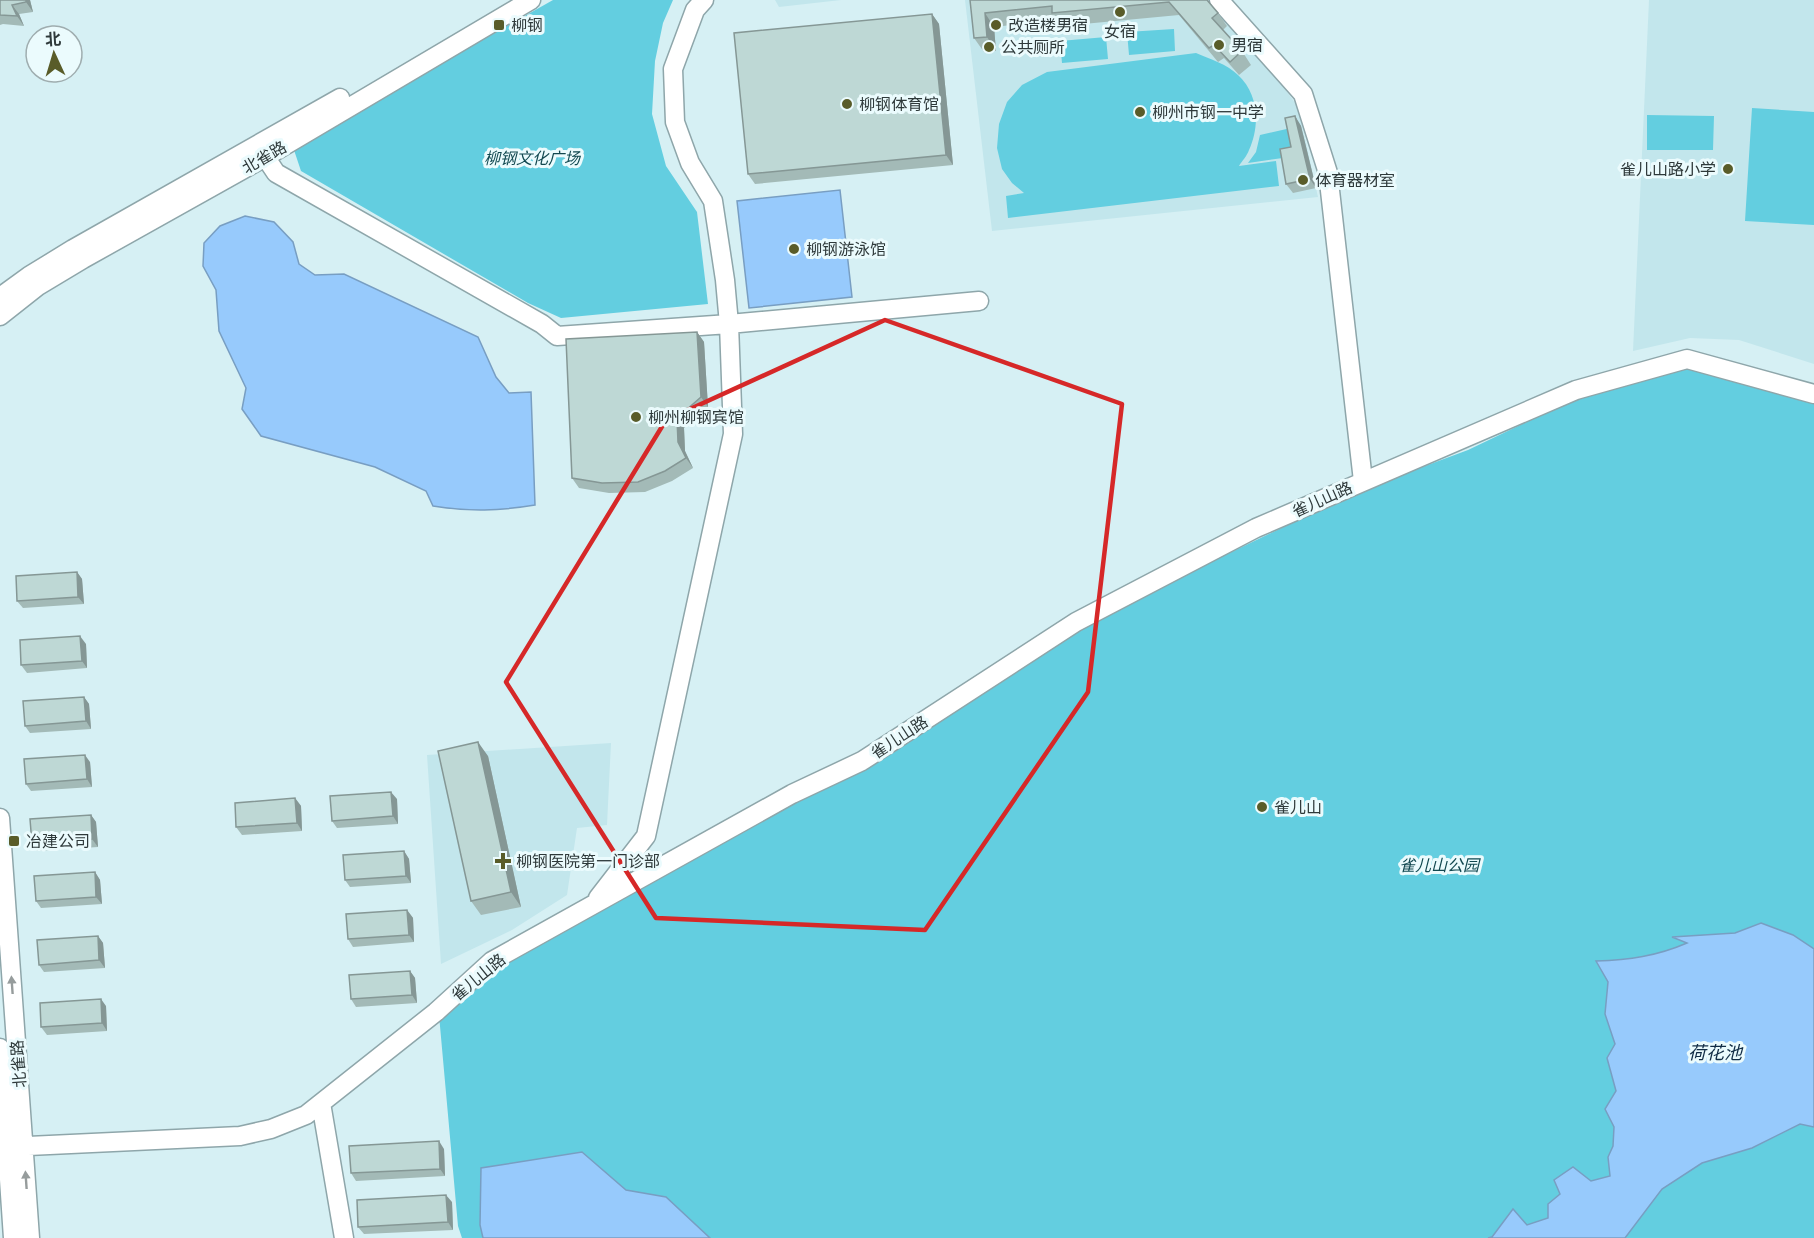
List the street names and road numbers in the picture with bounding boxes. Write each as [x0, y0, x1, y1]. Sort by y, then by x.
street label: 北雀路 [237, 134, 290, 179]
street label: 雀儿山路 [1287, 474, 1356, 522]
street label: 雀儿山路 [865, 709, 932, 764]
street label: 雀儿山路 [445, 947, 510, 1006]
street label: 北雀路 [3, 1039, 31, 1089]

